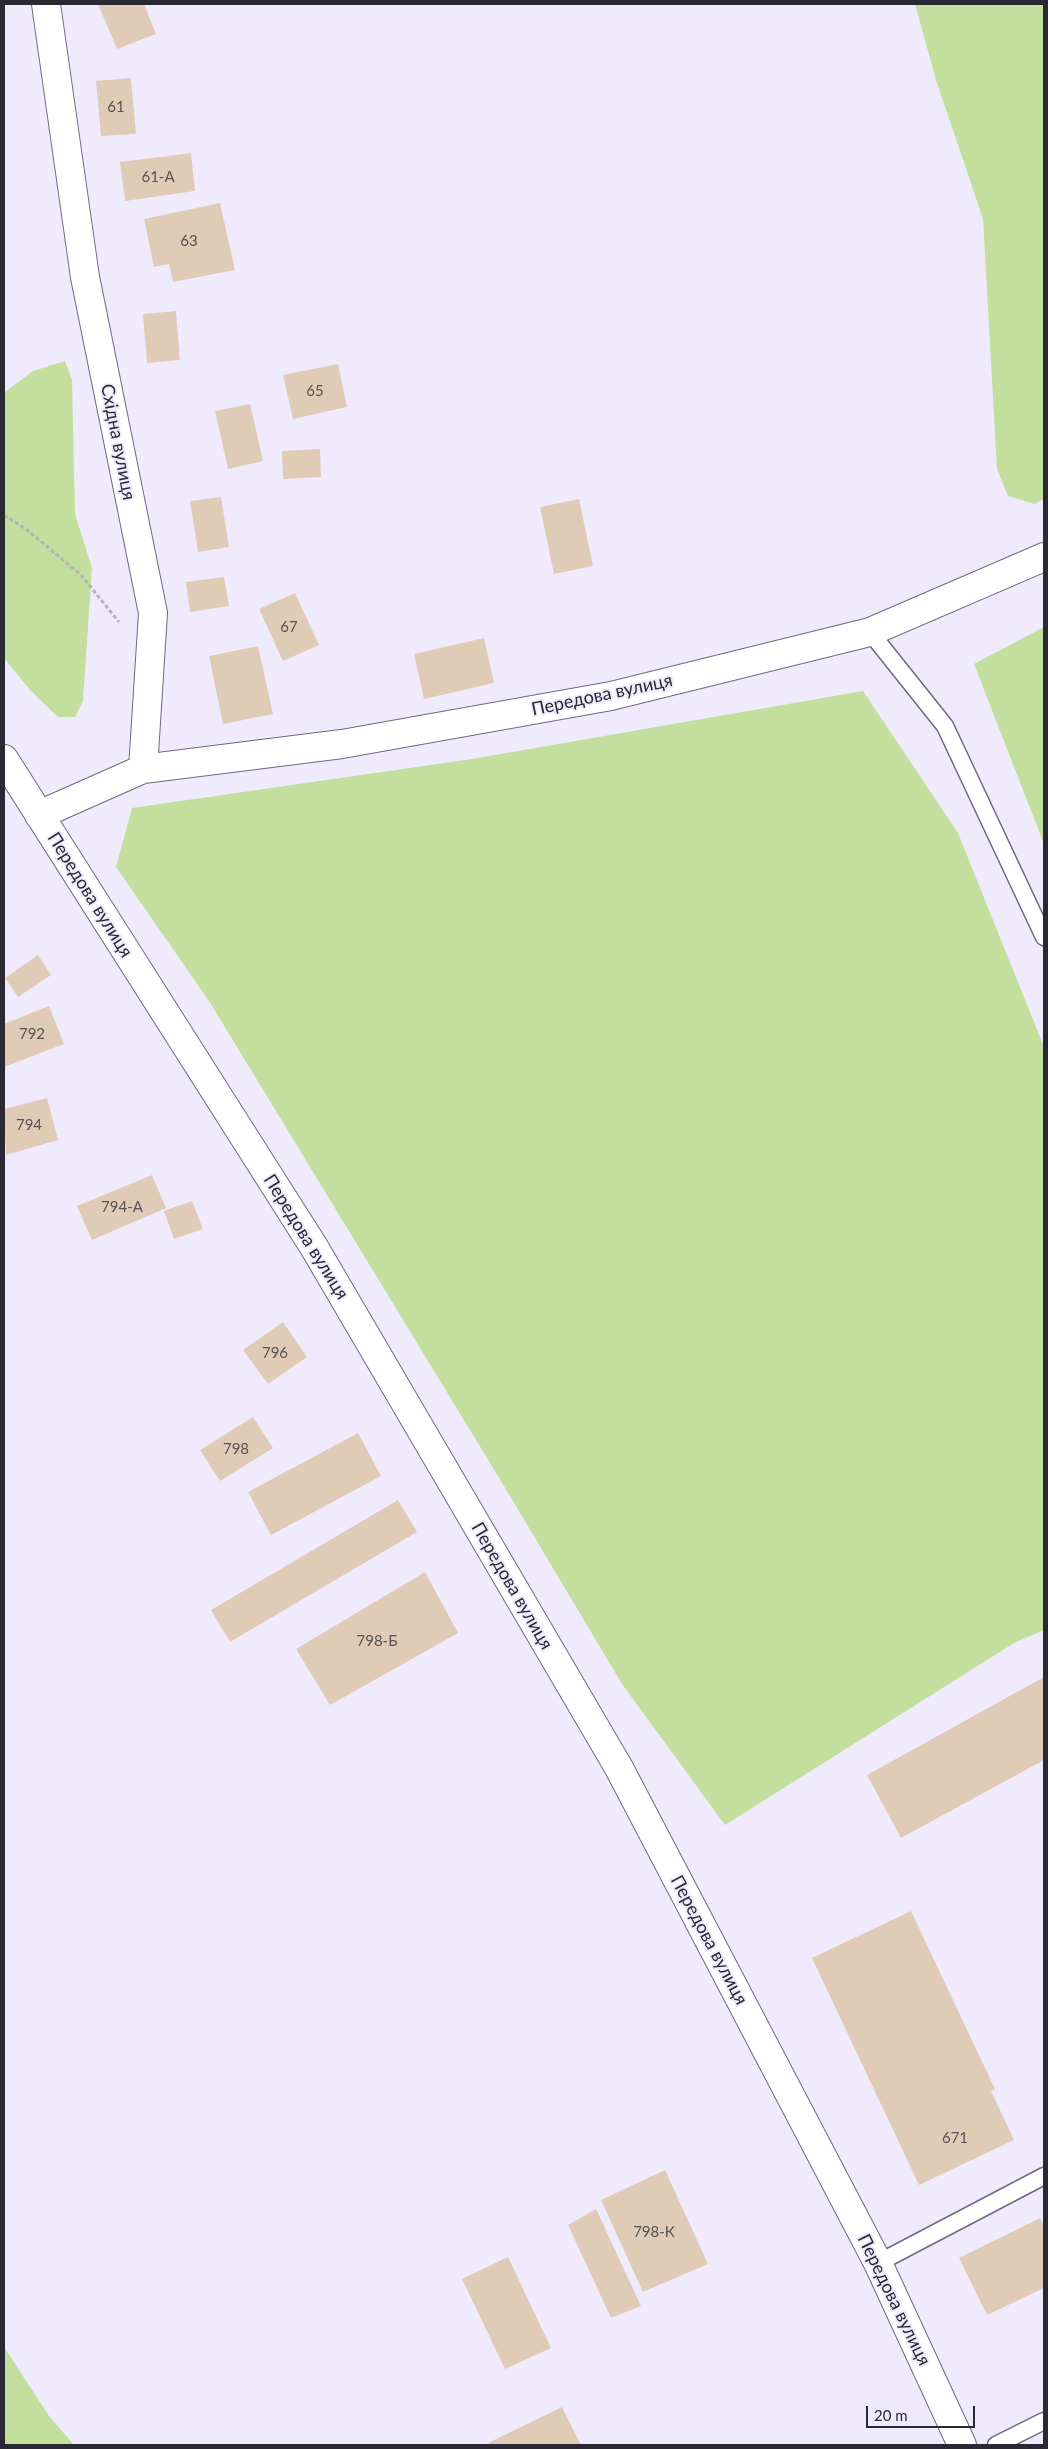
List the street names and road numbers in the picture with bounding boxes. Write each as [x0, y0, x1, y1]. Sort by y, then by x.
street label: Східна вулиця [96, 382, 140, 502]
street label: Передова вулиця [530, 670, 674, 720]
street label: Передова вулиця [43, 828, 137, 962]
street label: Передова вулиця [259, 1170, 353, 1304]
street label: Передова вулиця [467, 1518, 557, 1654]
street label: Передова вулиця [666, 1872, 752, 2008]
street label: Передова вулиця [853, 2231, 935, 2369]

